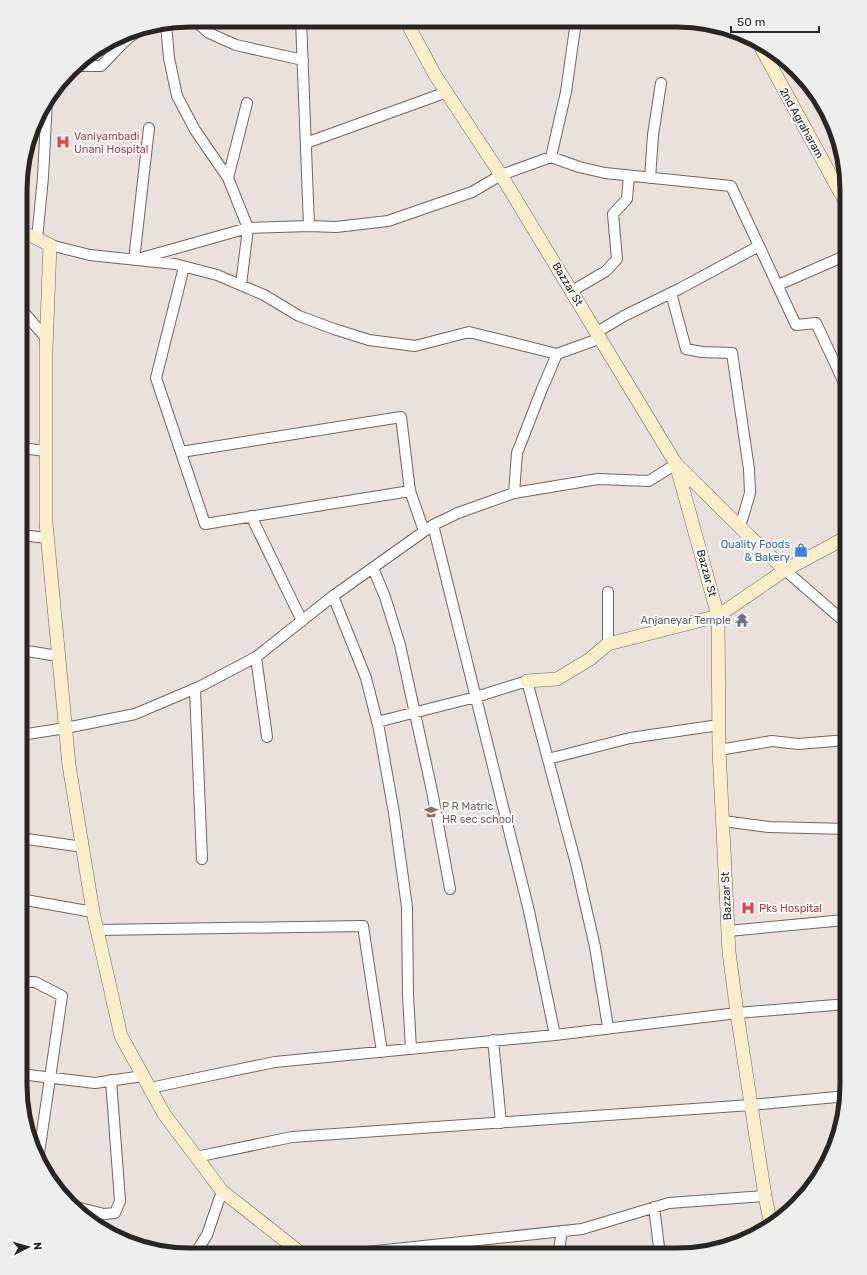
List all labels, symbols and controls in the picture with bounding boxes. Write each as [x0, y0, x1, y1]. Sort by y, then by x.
scale bar [731, 8, 819, 34]
text: 50 m [737, 15, 765, 29]
street label: 2nd Agraharam [777, 86, 826, 161]
place label: Vaniyambadi Unani Hospital [74, 130, 149, 156]
hospital icon: Vaniyambadi Unani Hospital [55, 134, 71, 150]
street label: Bazzar St [550, 260, 586, 309]
place label: Quality Foods & Bakery [721, 538, 790, 564]
shop icon: Quality Foods & Bakery [793, 542, 809, 558]
street label: Bazzar St [694, 548, 719, 599]
temple icon: Anjaneyar Temple [734, 612, 750, 628]
place label: Anjaneyar Temple [641, 614, 731, 627]
place label: P R Matric HR sec school [442, 800, 514, 826]
school or university icon: P R Matric HR sec school [423, 804, 439, 820]
street label: Bazzar St [719, 871, 734, 921]
hospital icon: Pks Hospital [740, 900, 756, 916]
place label: Pks Hospital [759, 902, 822, 915]
north arrow [8, 1227, 48, 1267]
text: N [31, 1241, 44, 1251]

